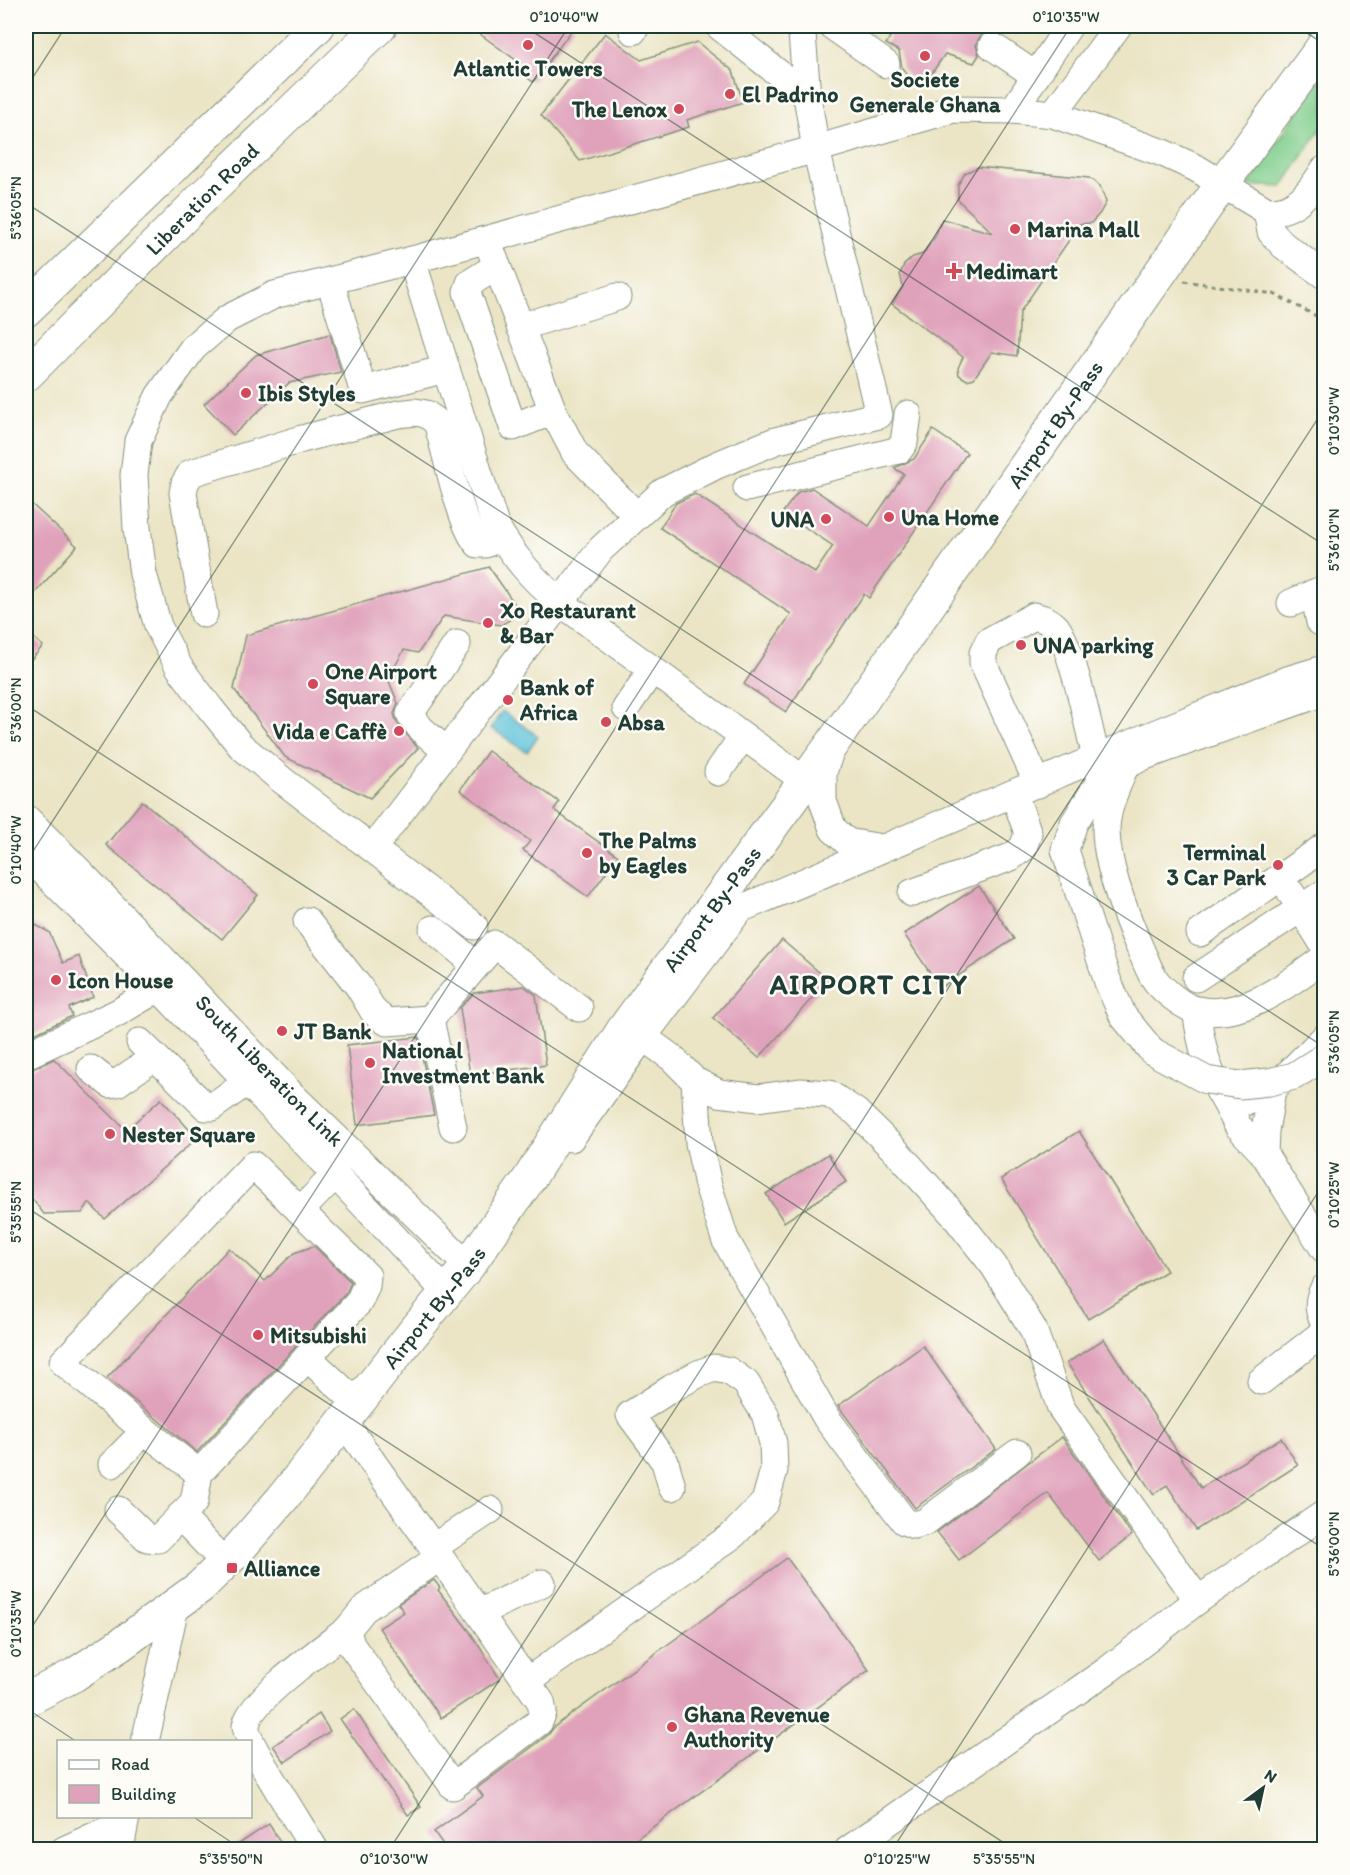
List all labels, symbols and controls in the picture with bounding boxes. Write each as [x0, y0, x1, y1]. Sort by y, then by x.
text: 0°10'40"W [529, 8, 599, 26]
text: 0°10'35"W [1032, 8, 1100, 26]
marker: Atlantic Towers [521, 38, 535, 52]
marker: Societe Generale Ghana [918, 49, 932, 63]
place label: Atlantic Towers [453, 55, 603, 82]
place label: Societe Generale Ghana [850, 66, 1001, 118]
place label: El Padrino [742, 81, 838, 108]
marker: El Padrino [723, 87, 737, 101]
place label: The Lenox [571, 96, 668, 123]
marker: The Lenox [672, 102, 686, 116]
street label: Liberation Road [140, 137, 264, 261]
text: 5°36'05"N [7, 176, 25, 240]
place label: Marina Mall [1027, 216, 1140, 243]
marker: Marina Mall [1008, 222, 1022, 236]
place label: Medimart [966, 258, 1058, 285]
marker: Medimart [947, 264, 961, 278]
street label: Airport By-Pass [1001, 355, 1109, 493]
place label: Ibis Styles [258, 380, 356, 407]
marker: Ibis Styles [239, 386, 253, 400]
text: 0°10'30"W [1325, 387, 1343, 455]
place label: Una Home [901, 504, 1000, 531]
place label: UNA [770, 506, 815, 533]
text: 5°36'10"N [1325, 508, 1343, 572]
marker: Una Home [882, 510, 896, 524]
marker: UNA [819, 512, 833, 526]
place label: Xo Restaurant & Bar [500, 597, 637, 649]
marker: Xo Restaurant & Bar [481, 616, 495, 630]
place label: UNA parking [1033, 632, 1154, 659]
marker: UNA parking [1014, 638, 1028, 652]
place label: One Airport Square [325, 658, 437, 710]
place label: Bank of Africa [519, 674, 594, 726]
text: 5°36'00"N [7, 677, 25, 743]
marker: One Airport Square [306, 677, 320, 691]
marker: Bank of Africa [501, 693, 515, 707]
place label: Absa [617, 709, 665, 736]
marker: Absa [599, 715, 613, 729]
place label: Vida e Caffè [273, 718, 387, 745]
marker: Vida e Caffè [392, 724, 406, 738]
text: 0°10'40"W [7, 815, 25, 885]
place label: The Palms by Eagles [598, 827, 697, 879]
place label: Terminal 3 Car Park [1167, 839, 1267, 891]
street label: Airport By-Pass [657, 840, 767, 977]
marker: The Palms by Eagles [580, 846, 594, 860]
marker: Terminal 3 Car Park [1271, 858, 1285, 872]
place label: Icon House [68, 967, 174, 994]
district label: AIRPORT CITY [769, 967, 968, 1001]
marker: Icon House [49, 973, 63, 987]
street label: South Liberation Link [190, 989, 350, 1152]
text: 5°36'05"N [1325, 1010, 1343, 1074]
place label: JT Bank [293, 1018, 372, 1045]
marker: JT Bank [275, 1024, 289, 1038]
place label: National Investment Bank [382, 1037, 545, 1089]
marker: National Investment Bank [363, 1056, 377, 1070]
place label: Nester Square [122, 1121, 256, 1148]
marker: Nester Square [103, 1127, 117, 1141]
text: 0°10'25"W [1325, 1161, 1343, 1228]
text: 5°35'55"N [7, 1181, 25, 1243]
street label: Airport By-Pass [377, 1241, 491, 1374]
place label: Mitsubishi [270, 1322, 367, 1349]
marker: Mitsubishi [251, 1328, 265, 1342]
text: 5°36'00"N [1325, 1511, 1343, 1577]
place label: Alliance [243, 1555, 321, 1582]
marker: Alliance [225, 1561, 239, 1575]
text: 0°10'35"W [7, 1590, 25, 1658]
place label: Ghana Revenue Authority [683, 1701, 830, 1753]
marker: Ghana Revenue Authority [665, 1720, 679, 1734]
legend [57, 1740, 252, 1818]
text: Road [111, 1753, 150, 1775]
north arrow [1233, 1758, 1293, 1818]
text: N [1261, 1765, 1281, 1787]
text: Building [111, 1783, 177, 1805]
text: 5°35'50"N [199, 1850, 263, 1868]
text: 0°10'30"W [360, 1850, 428, 1868]
text: 0°10'25"W [864, 1850, 931, 1868]
text: 5°35'55"N [973, 1850, 1035, 1868]

